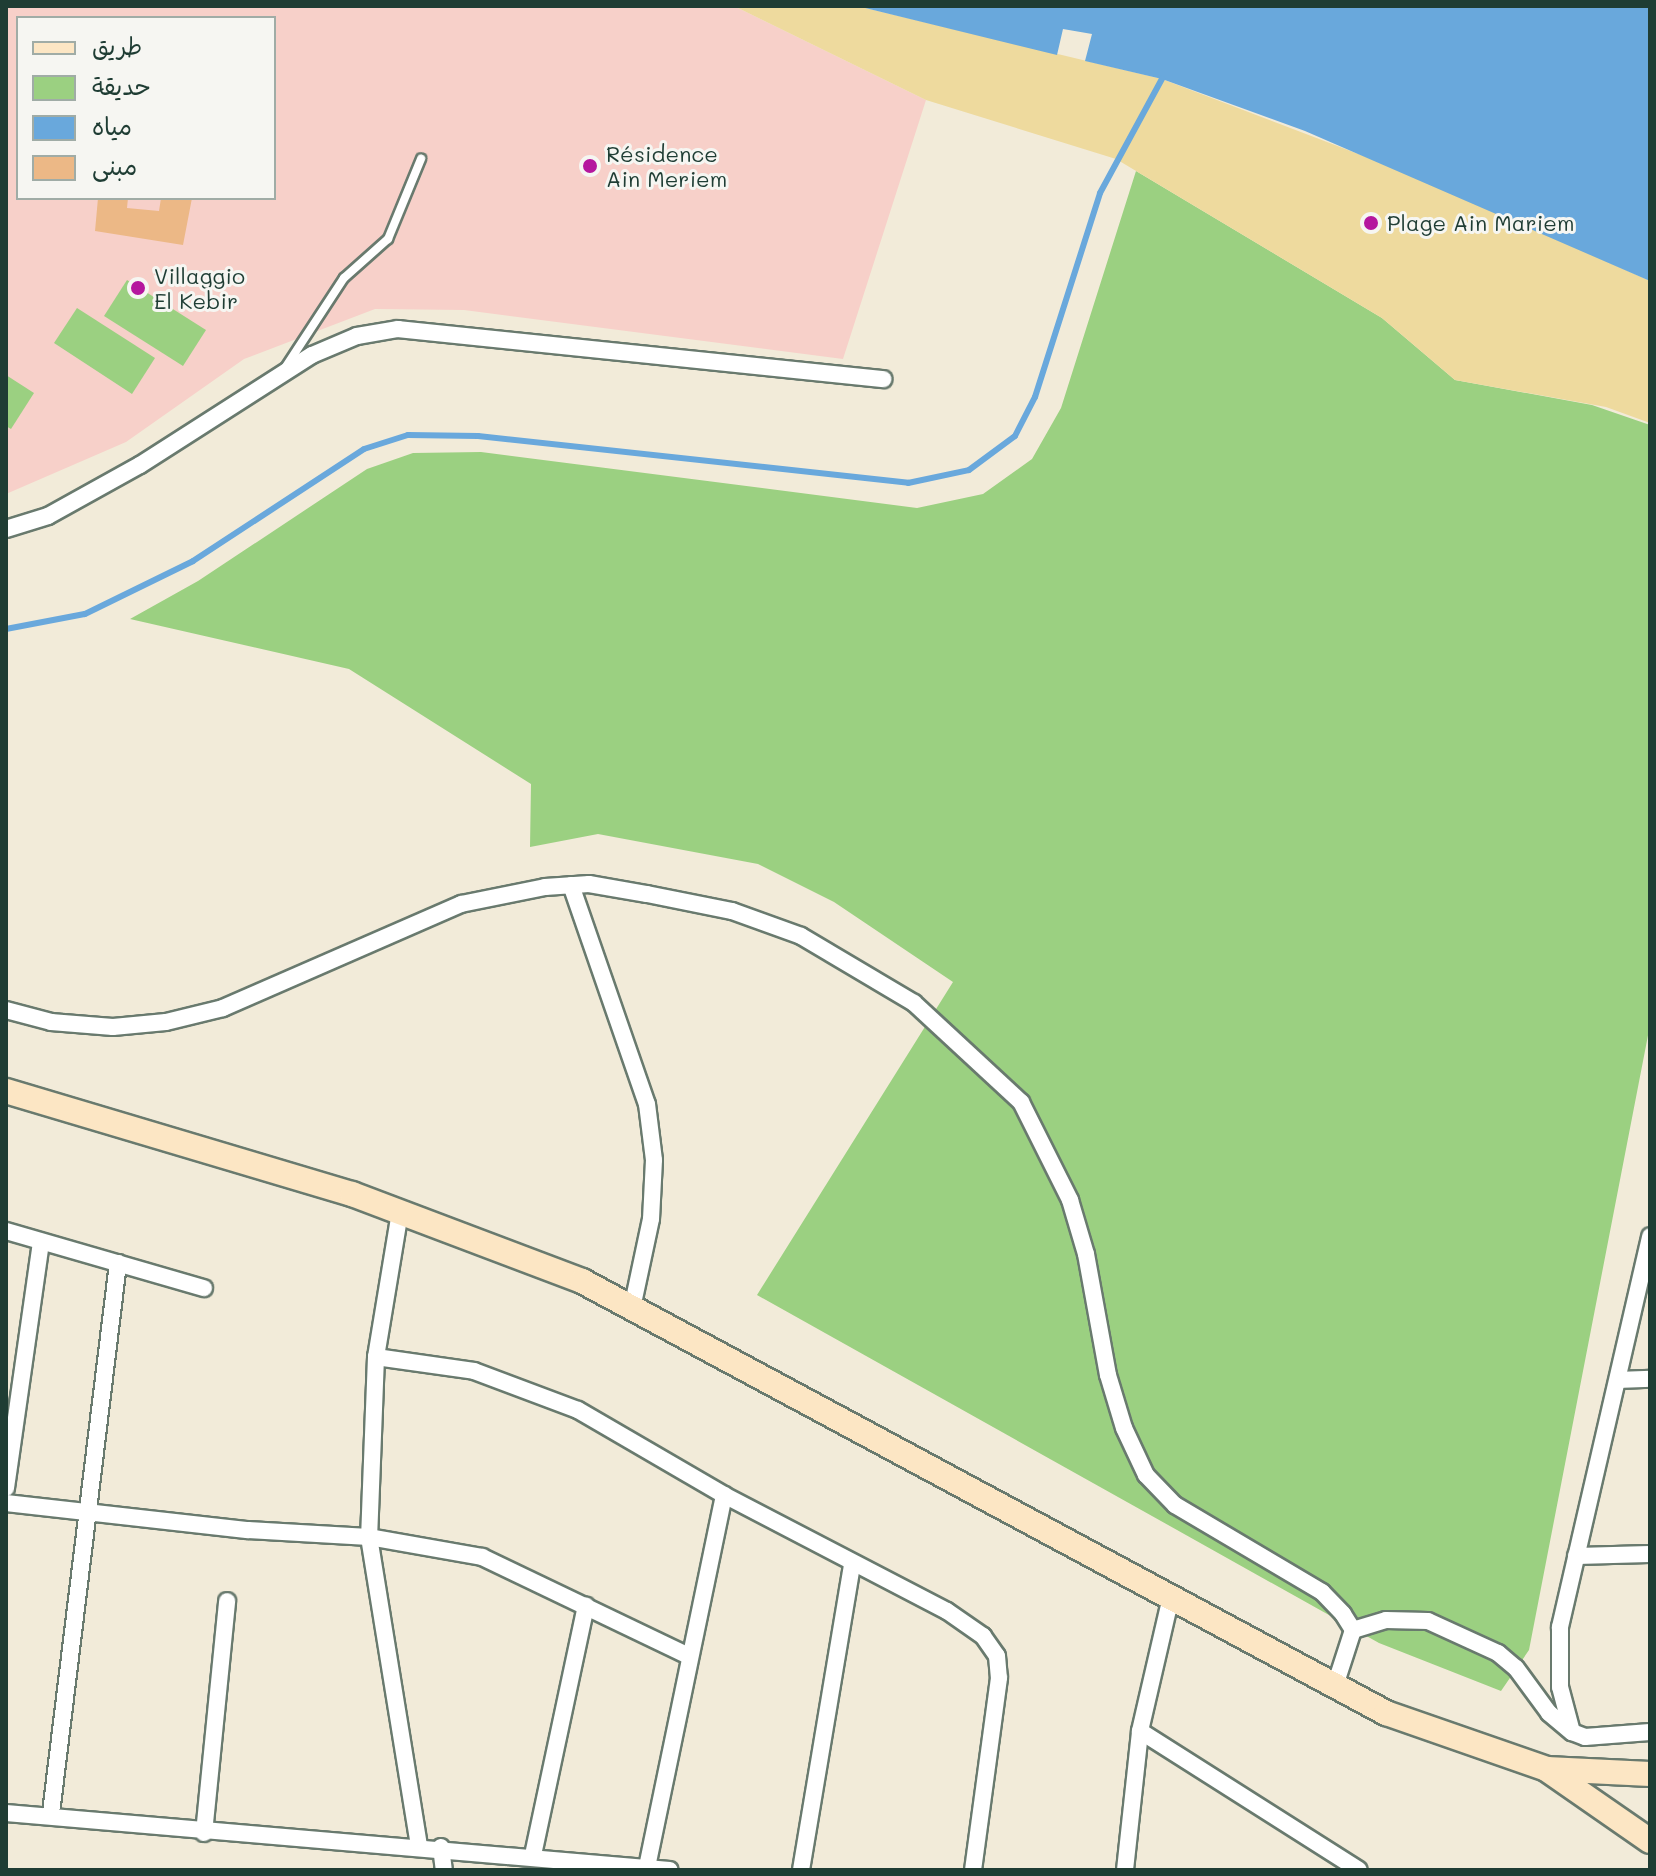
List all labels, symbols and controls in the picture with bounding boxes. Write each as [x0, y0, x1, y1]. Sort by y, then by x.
legend [16, 16, 276, 200]
text: طريق [92, 30, 142, 61]
text: حديقة [92, 70, 151, 101]
text: مياه [92, 110, 132, 141]
place label: Résidence Ain Meriem [606, 140, 727, 192]
text: مبنى [92, 150, 137, 181]
marker: Résidence Ain Meriem [581, 157, 599, 175]
place label: Plage Ain Mariem [1387, 210, 1574, 236]
marker: Plage Ain Mariem [1362, 214, 1380, 232]
place label: Villaggio El Kebir [154, 262, 245, 314]
marker: Villaggio El Kebir [129, 279, 147, 297]

